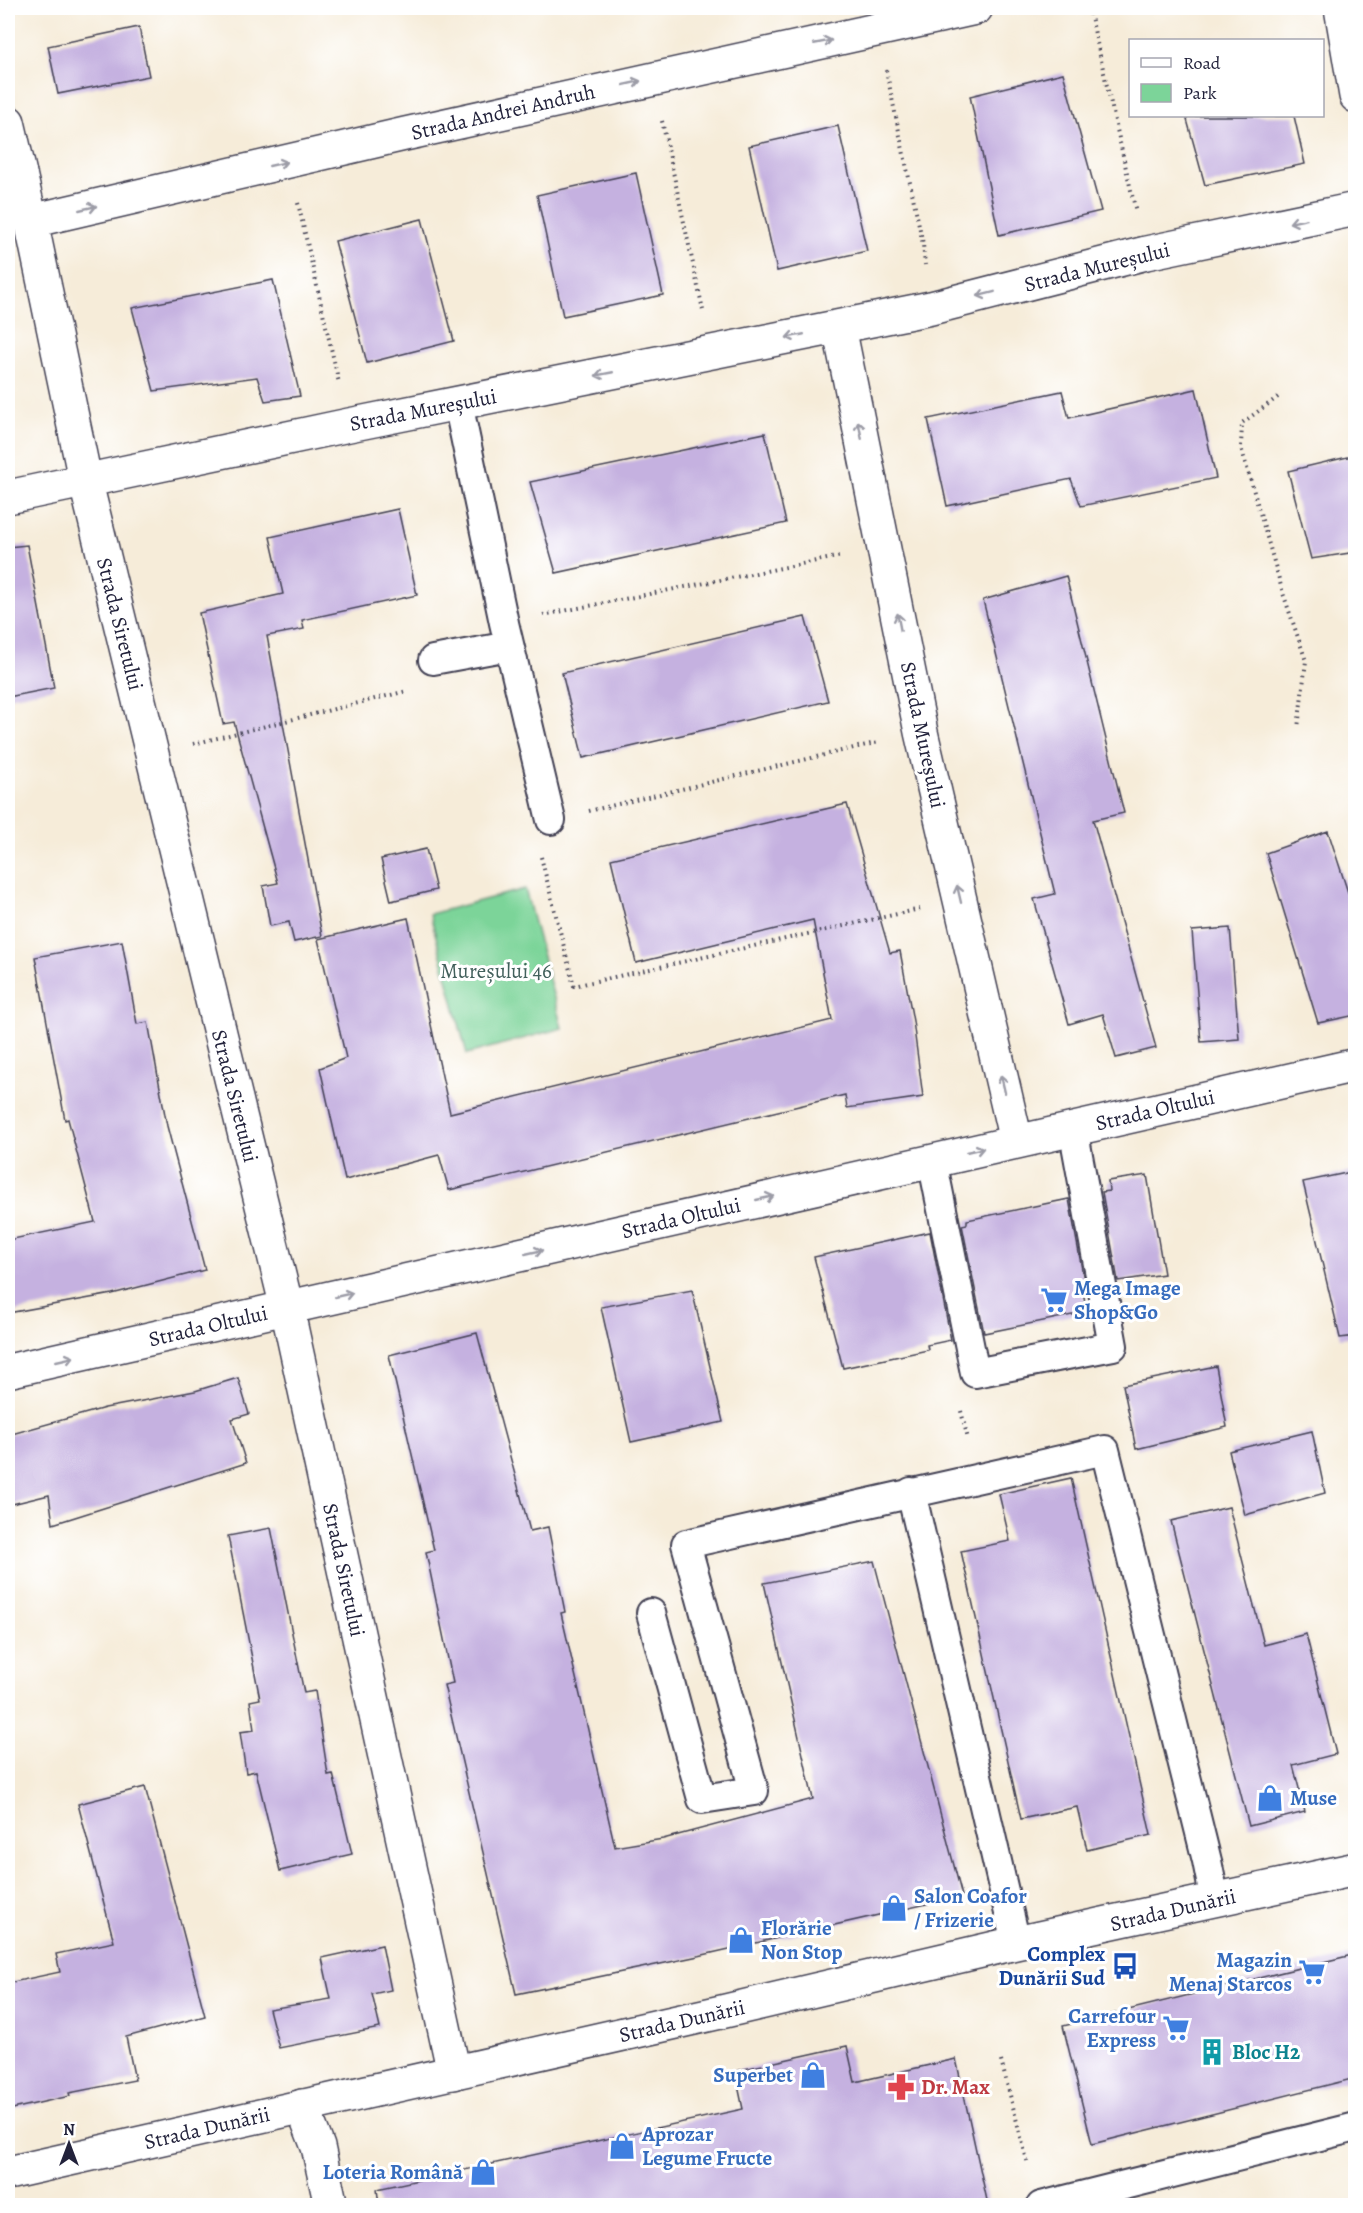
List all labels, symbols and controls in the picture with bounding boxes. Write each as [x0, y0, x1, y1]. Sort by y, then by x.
one-way arrow [812, 36, 832, 47]
legend [1129, 39, 1324, 117]
text: Road [1183, 51, 1221, 75]
street label: Strada Andrei Andruh [408, 77, 598, 147]
one-way arrow [622, 77, 641, 89]
text: Park [1183, 81, 1217, 105]
one-way arrow [268, 157, 287, 169]
one-way arrow [78, 201, 97, 213]
one-way arrow [1289, 216, 1308, 228]
street label: Strada Mureșului [1021, 235, 1173, 299]
one-way arrow [977, 288, 996, 300]
one-way arrow [786, 331, 806, 342]
one-way arrow [595, 369, 614, 380]
street label: Strada Mureșului [347, 382, 499, 438]
one-way arrow [854, 421, 865, 441]
street label: Strada Siretului [90, 555, 150, 693]
one-way arrow [893, 612, 904, 632]
street label: Strada Mureșului [894, 659, 952, 811]
one-way arrow [952, 885, 964, 904]
park label: Mureșului 46 [440, 957, 552, 985]
street label: Strada Siretului [205, 1027, 265, 1165]
one-way arrow [996, 1075, 1008, 1094]
street label: Strada Oltului [1093, 1083, 1217, 1137]
one-way arrow [966, 1144, 985, 1156]
street label: Strada Oltului [619, 1191, 743, 1245]
one-way arrow [755, 1192, 774, 1204]
one-way arrow [524, 1245, 543, 1257]
place label: Mega Image Shop&Go [1074, 1274, 1181, 1326]
supermarket icon: Mega Image Shop&Go [1039, 1285, 1069, 1315]
one-way arrow [334, 1289, 353, 1301]
street label: Strada Oltului [146, 1299, 270, 1353]
one-way arrow [55, 1352, 74, 1364]
street label: Strada Siretului [316, 1501, 372, 1639]
shop icon: Muse [1255, 1783, 1285, 1813]
place label: Muse [1290, 1784, 1337, 1812]
place label: Salon Coafor / Frizerie [914, 1882, 1027, 1934]
street label: Strada Dunării [1107, 1882, 1239, 1938]
shop icon: Salon Coafor / Frizerie [879, 1893, 909, 1923]
place label: Florărie Non Stop [761, 1914, 843, 1966]
shop icon: Florărie Non Stop [726, 1925, 756, 1955]
place label: Complex Dunării Sud [998, 1940, 1106, 1992]
place label: Magazin Menaj Starcos [1169, 1946, 1292, 1998]
bus stop icon: Complex Dunării Sud [1110, 1951, 1140, 1981]
supermarket icon: Magazin Menaj Starcos [1297, 1957, 1327, 1987]
street label: Strada Dunării [616, 1993, 748, 2049]
place label: Carrefour Express [1068, 2002, 1156, 2054]
supermarket icon: Carrefour Express [1161, 2013, 1191, 2043]
building icon: Bloc H2 [1197, 2037, 1227, 2067]
place label: Bloc H2 [1232, 2038, 1300, 2066]
shop icon: Superbet [798, 2060, 828, 2090]
place label: Superbet [713, 2061, 793, 2089]
pharmacy icon: Dr. Max [886, 2072, 916, 2102]
place label: Dr. Max [921, 2073, 990, 2101]
street label: Strada Dunării [141, 2100, 273, 2156]
north arrow [39, 2114, 99, 2174]
text: N [63, 2119, 75, 2141]
place label: Aprozar Legume Fructe [641, 2120, 773, 2172]
shop icon: Aprozar Legume Fructe [607, 2131, 637, 2161]
shop icon: Loteria Română [468, 2157, 498, 2187]
place label: Loteria Română [323, 2158, 464, 2186]

